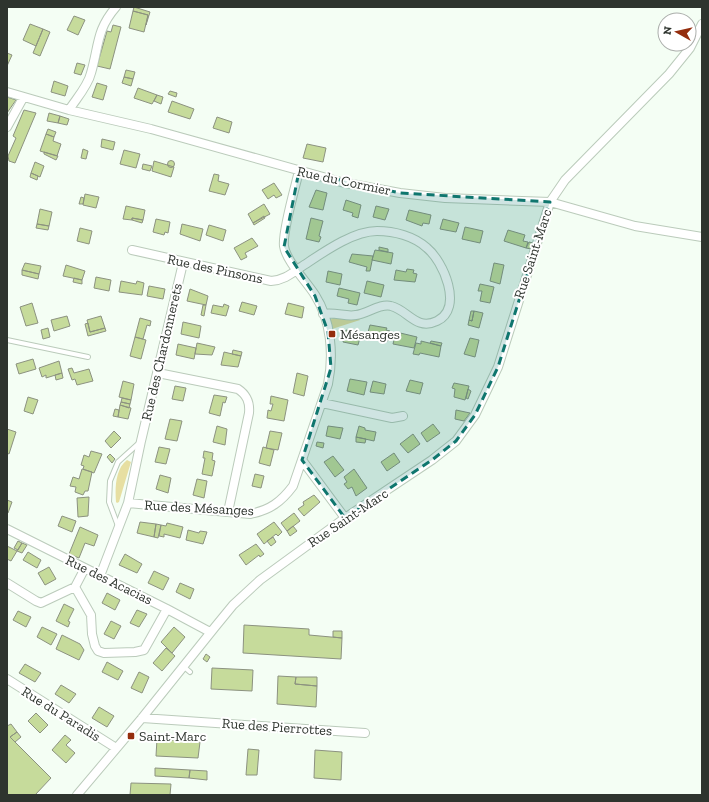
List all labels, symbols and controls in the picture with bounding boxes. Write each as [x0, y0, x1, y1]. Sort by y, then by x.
north arrow [657, 12, 697, 52]
text: N [661, 25, 675, 36]
street label: Rue du Cormier [296, 163, 393, 199]
street label: Rue Saint-Marc [510, 207, 556, 301]
street label: Rue des Pinsons [166, 251, 264, 287]
street label: Rue des Chardonnerets [138, 282, 186, 422]
place label: Mésanges [340, 326, 400, 343]
marker: Mésanges [327, 329, 337, 339]
street label: Rue Saint-Marc [305, 485, 391, 551]
street label: Rue des Mésanges [144, 497, 254, 519]
street label: Rue des Acacias [63, 552, 155, 608]
street label: Rue du Paradis [18, 683, 104, 745]
street label: Rue des Pierrottes [221, 715, 333, 739]
place label: Saint-Marc [139, 728, 206, 745]
marker: Saint-Marc [126, 731, 136, 741]

